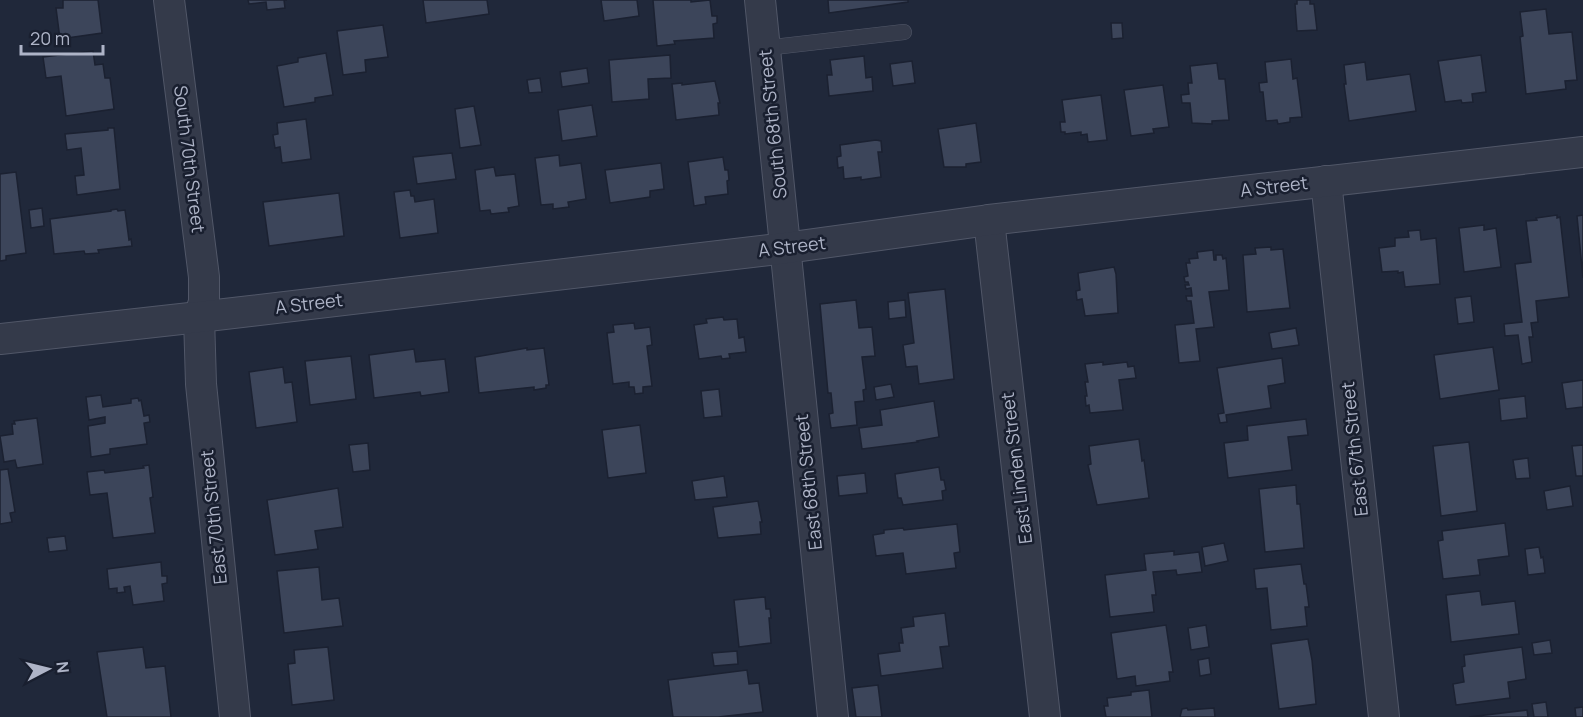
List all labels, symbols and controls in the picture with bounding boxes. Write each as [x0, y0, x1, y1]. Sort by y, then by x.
scale bar [21, 18, 104, 56]
text: 20 m [30, 26, 70, 50]
street label: South 68th Street [752, 48, 792, 200]
street label: South 70th Street [169, 84, 211, 234]
street label: A Street [1239, 170, 1309, 202]
street label: A Street [757, 230, 827, 262]
street label: A Street [274, 287, 344, 319]
street label: East 67th Street [1335, 381, 1373, 518]
street label: East Linden Street [995, 391, 1037, 545]
street label: East 68th Street [789, 413, 827, 551]
street label: East 70th Street [194, 449, 232, 585]
north arrow [18, 639, 78, 699]
text: N [51, 660, 75, 674]

